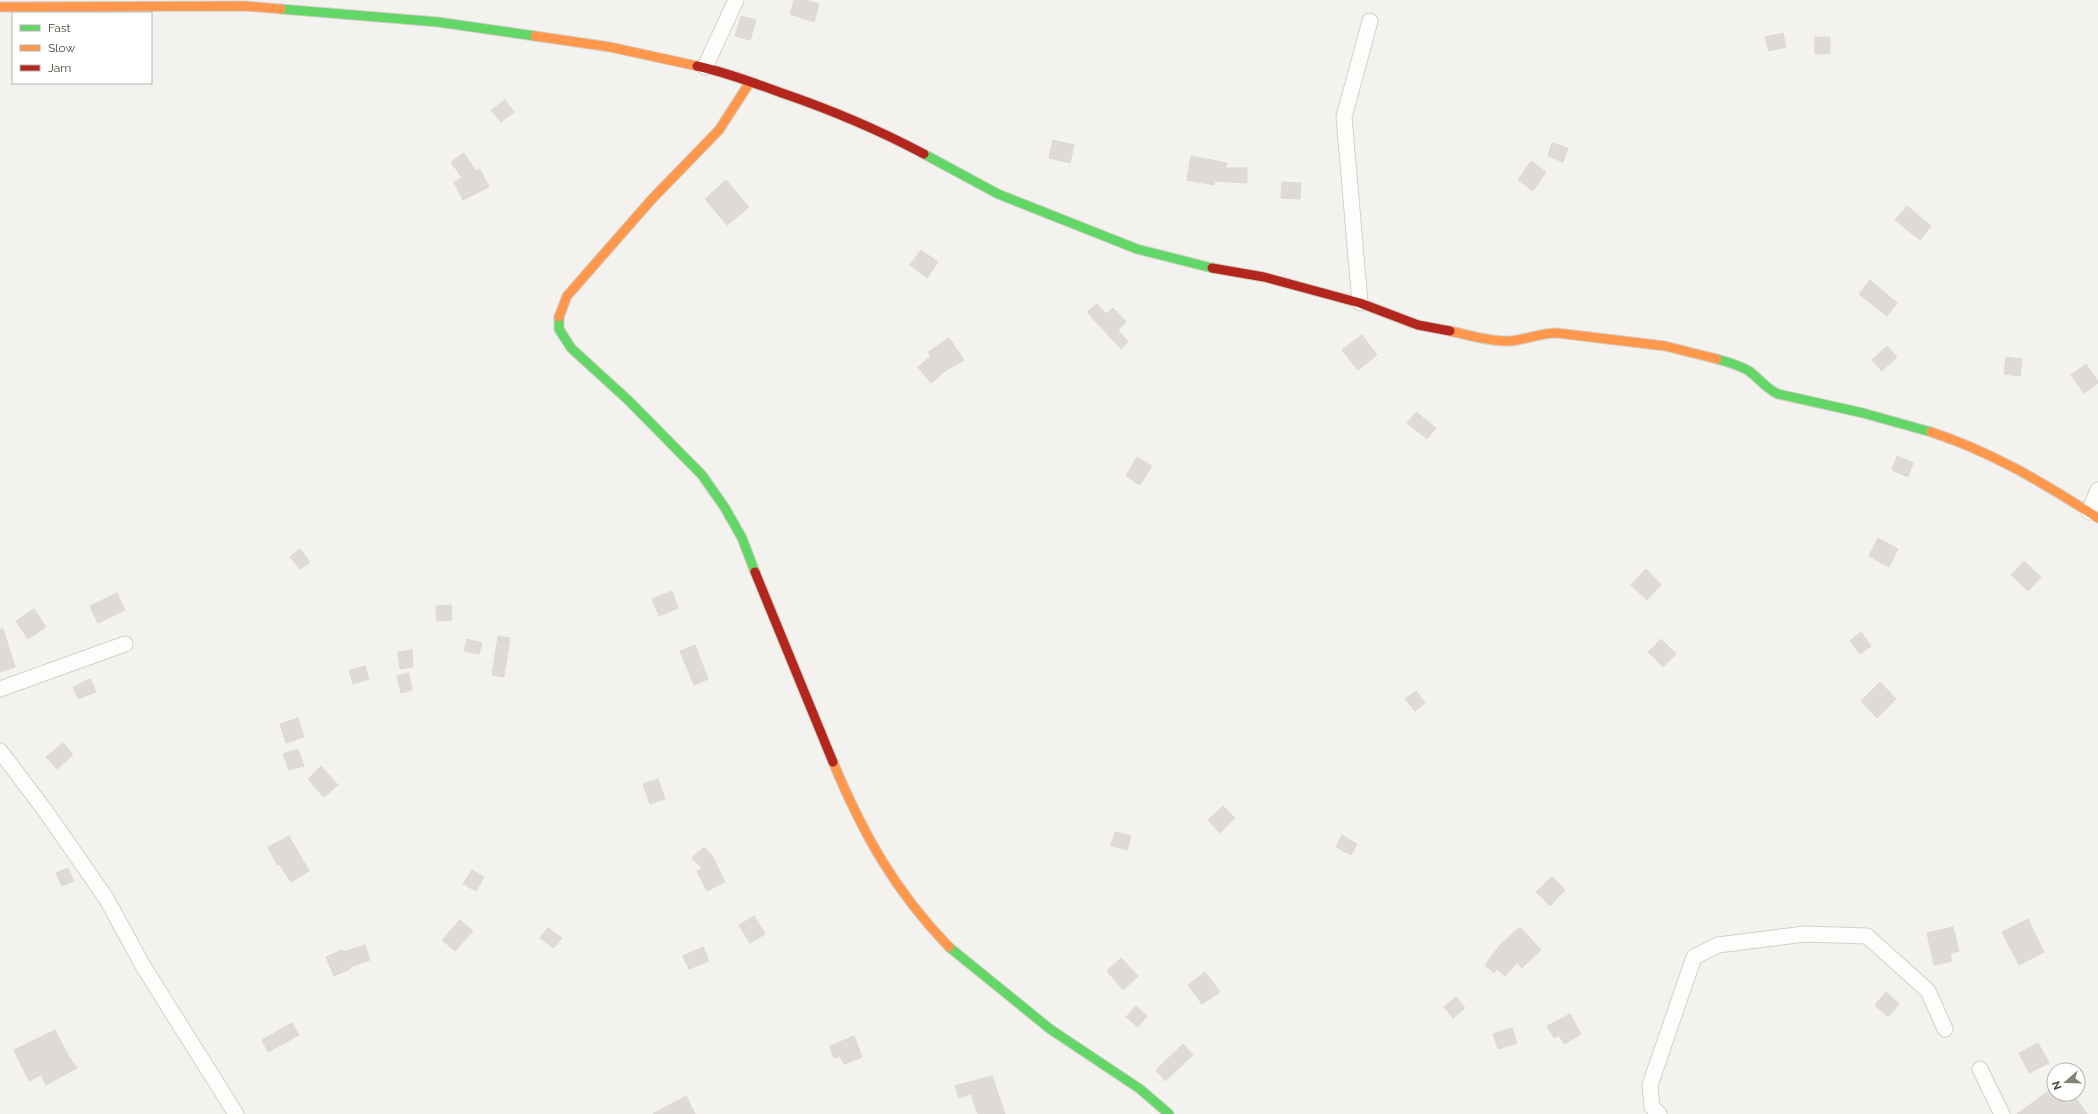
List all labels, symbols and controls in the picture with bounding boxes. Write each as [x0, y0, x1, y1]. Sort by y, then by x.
legend [12, 12, 152, 84]
text: Fast [48, 21, 71, 35]
text: Slow [48, 41, 75, 55]
text: Jam [48, 61, 71, 75]
north arrow [2046, 1062, 2086, 1102]
text: N [2050, 1079, 2065, 1091]

